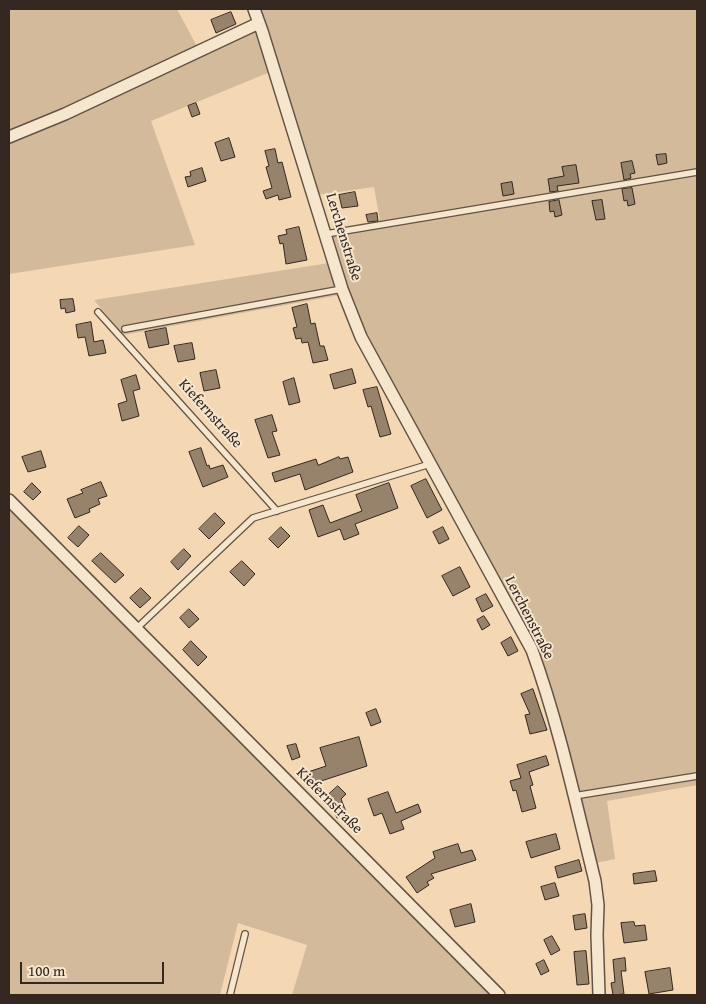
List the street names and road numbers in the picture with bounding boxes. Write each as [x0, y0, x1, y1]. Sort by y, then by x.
street label: Lerchenstraße [321, 191, 365, 283]
street label: Kiefernstraße [174, 376, 246, 452]
street label: Lerchenstraße [500, 573, 558, 663]
street label: Kiefernstraße [292, 764, 366, 838]

